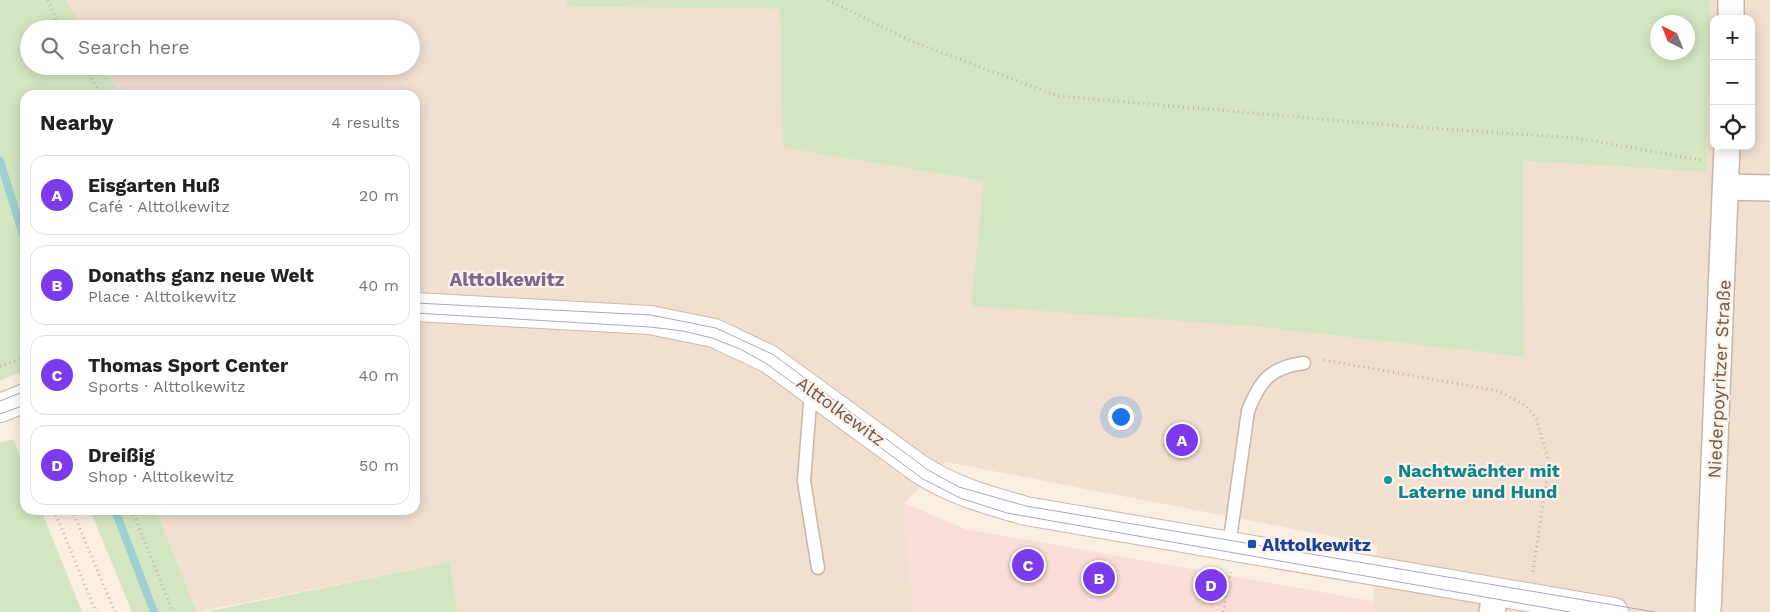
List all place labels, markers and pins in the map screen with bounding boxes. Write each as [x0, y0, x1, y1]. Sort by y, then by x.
pin: A [1166, 421, 1198, 459]
place label: Nachtwächter mit Laterne und Hund [1398, 460, 1560, 502]
marker: Nachtwächter mit Laterne und Hund [1382, 474, 1394, 486]
place label: Alttolkewitz [1262, 534, 1371, 555]
marker: Alttolkewitz [1246, 538, 1258, 550]
pin: C [1012, 546, 1044, 584]
pin: B [1083, 559, 1115, 597]
pin: D [1195, 566, 1227, 604]

